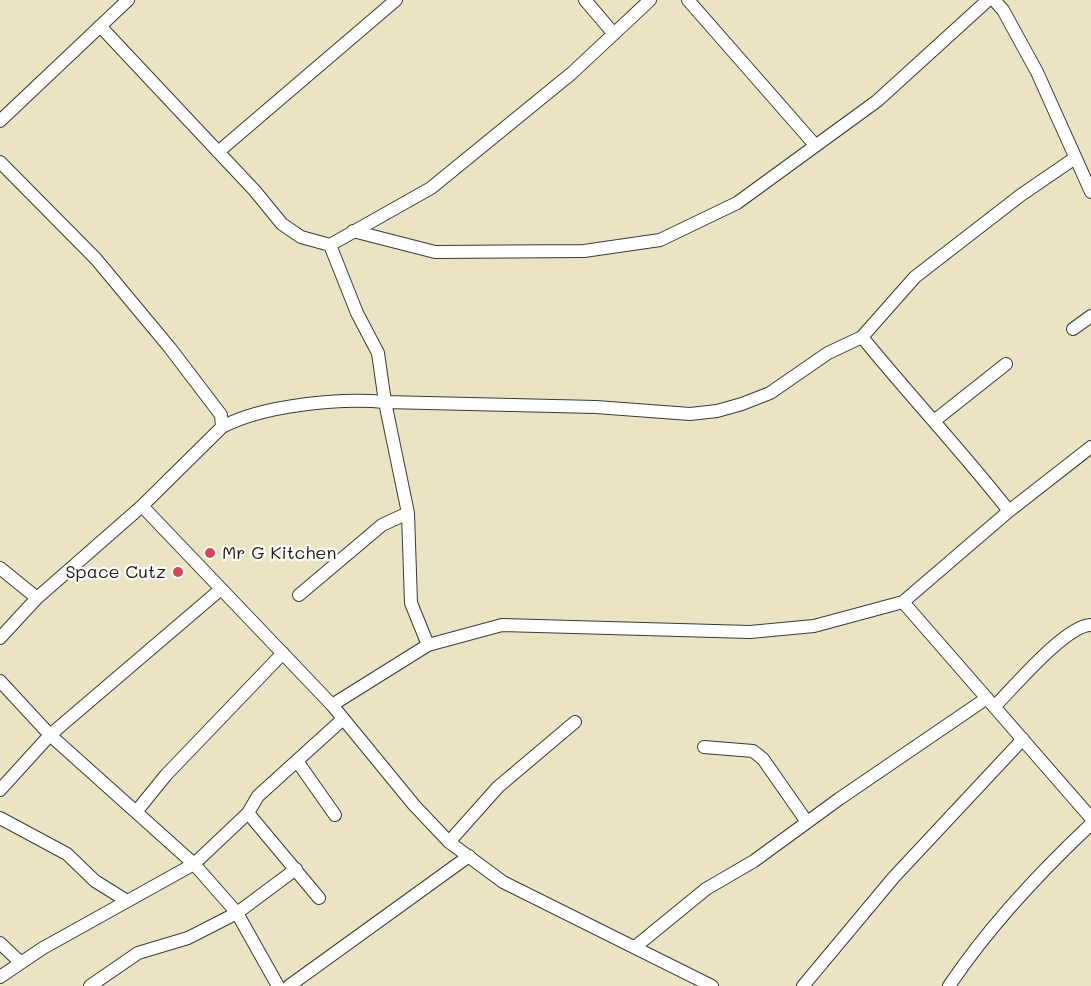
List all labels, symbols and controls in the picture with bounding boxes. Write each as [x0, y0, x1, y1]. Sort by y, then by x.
place label: Mr G Kitchen [222, 542, 336, 564]
marker: Mr G Kitchen [203, 546, 217, 560]
place label: Space Cutz [65, 561, 166, 583]
marker: Space Cutz [171, 565, 185, 579]

